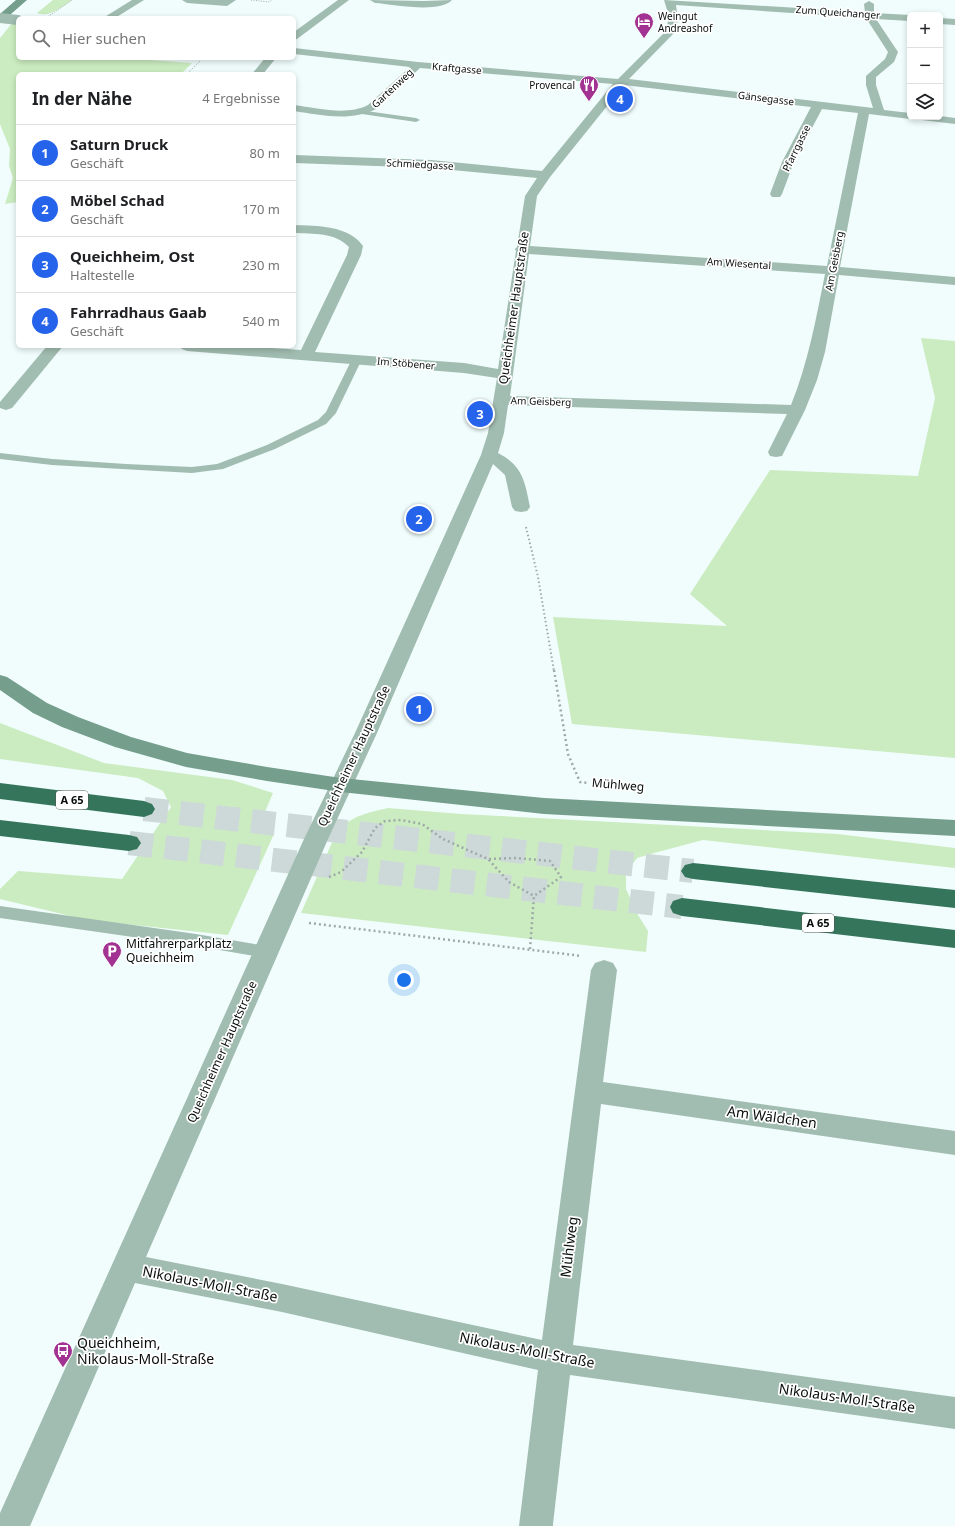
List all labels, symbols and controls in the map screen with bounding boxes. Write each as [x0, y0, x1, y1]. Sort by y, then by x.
street label: Zum Queichanger [795, 2, 881, 22]
place label: Weingut Andreashof [658, 9, 713, 35]
hotel icon: Weingut Andreashof [633, 11, 655, 39]
map controls [907, 12, 943, 120]
button: + [907, 12, 943, 48]
search box [16, 16, 296, 60]
icon: search [30, 27, 52, 49]
text: Hier suchen [62, 28, 146, 48]
button: − [907, 48, 943, 84]
street label: Kraftgasse [432, 59, 483, 77]
street label: Gartenweg [368, 65, 416, 111]
restaurant icon: Provencal [578, 74, 600, 102]
place label: Provencal [529, 78, 575, 92]
pin: 4 [607, 84, 633, 114]
button: layers [907, 84, 943, 120]
text: In der Nähe [32, 87, 132, 110]
street label: Gänsegasse [737, 88, 795, 108]
text: 4 Ergebnisse [202, 89, 280, 107]
street label: Pfarrgasse [779, 122, 813, 174]
text: Saturn Druck [70, 134, 168, 154]
text: 1 [41, 144, 49, 162]
text: 80 m [250, 144, 280, 162]
text: Geschäft [70, 154, 124, 172]
street label: Schmiedgasse [386, 155, 454, 173]
text: Möbel Schad [70, 190, 165, 210]
text: 2 [41, 200, 49, 218]
text: 170 m [242, 200, 280, 218]
text: Geschäft [70, 210, 124, 228]
street label: Queichheimer Hauptstraße [494, 230, 533, 385]
street label: Am Geisberg [821, 230, 847, 292]
text: Queichheim, Ost [70, 246, 194, 266]
street label: Am Wiesental [706, 254, 772, 272]
text: 3 [41, 256, 49, 274]
text: 230 m [242, 256, 280, 274]
text: Haltestelle [70, 266, 135, 284]
text: Fahrradhaus Gaab [70, 302, 207, 322]
text: 4 [41, 312, 49, 330]
text: 540 m [242, 312, 280, 330]
text: Geschäft [70, 322, 124, 340]
street label: Im Stöbener [376, 353, 436, 373]
street label: Am Geisberg [510, 393, 572, 409]
pin: 3 [467, 399, 493, 429]
pin: 2 [406, 504, 432, 534]
street label: Queichheimer Hauptstraße [313, 682, 394, 829]
pin: 1 [406, 694, 432, 724]
street label: Mühlweg [591, 774, 645, 795]
road number: A 65 [56, 791, 88, 809]
road number: A 65 [802, 914, 834, 932]
place label: Mitfahrerparkplatz Queichheim [126, 935, 232, 966]
parking icon: Mitfahrerparkplatz Queichheim [101, 940, 123, 968]
your location [394, 970, 414, 990]
street label: Queichheimer Hauptstraße [183, 978, 261, 1126]
street label: Am Wäldchen [726, 1101, 818, 1132]
street label: Mühlweg [555, 1215, 582, 1278]
street label: Nikolaus-Moll-Straße [141, 1261, 279, 1306]
street label: Nikolaus-Moll-Straße [458, 1327, 596, 1372]
place label: Queichheim, Nikolaus-Moll-Straße [77, 1333, 214, 1368]
bus stop icon: Queichheim, Nikolaus-Moll-Straße [52, 1340, 74, 1368]
street label: Nikolaus-Moll-Straße [778, 1379, 916, 1416]

